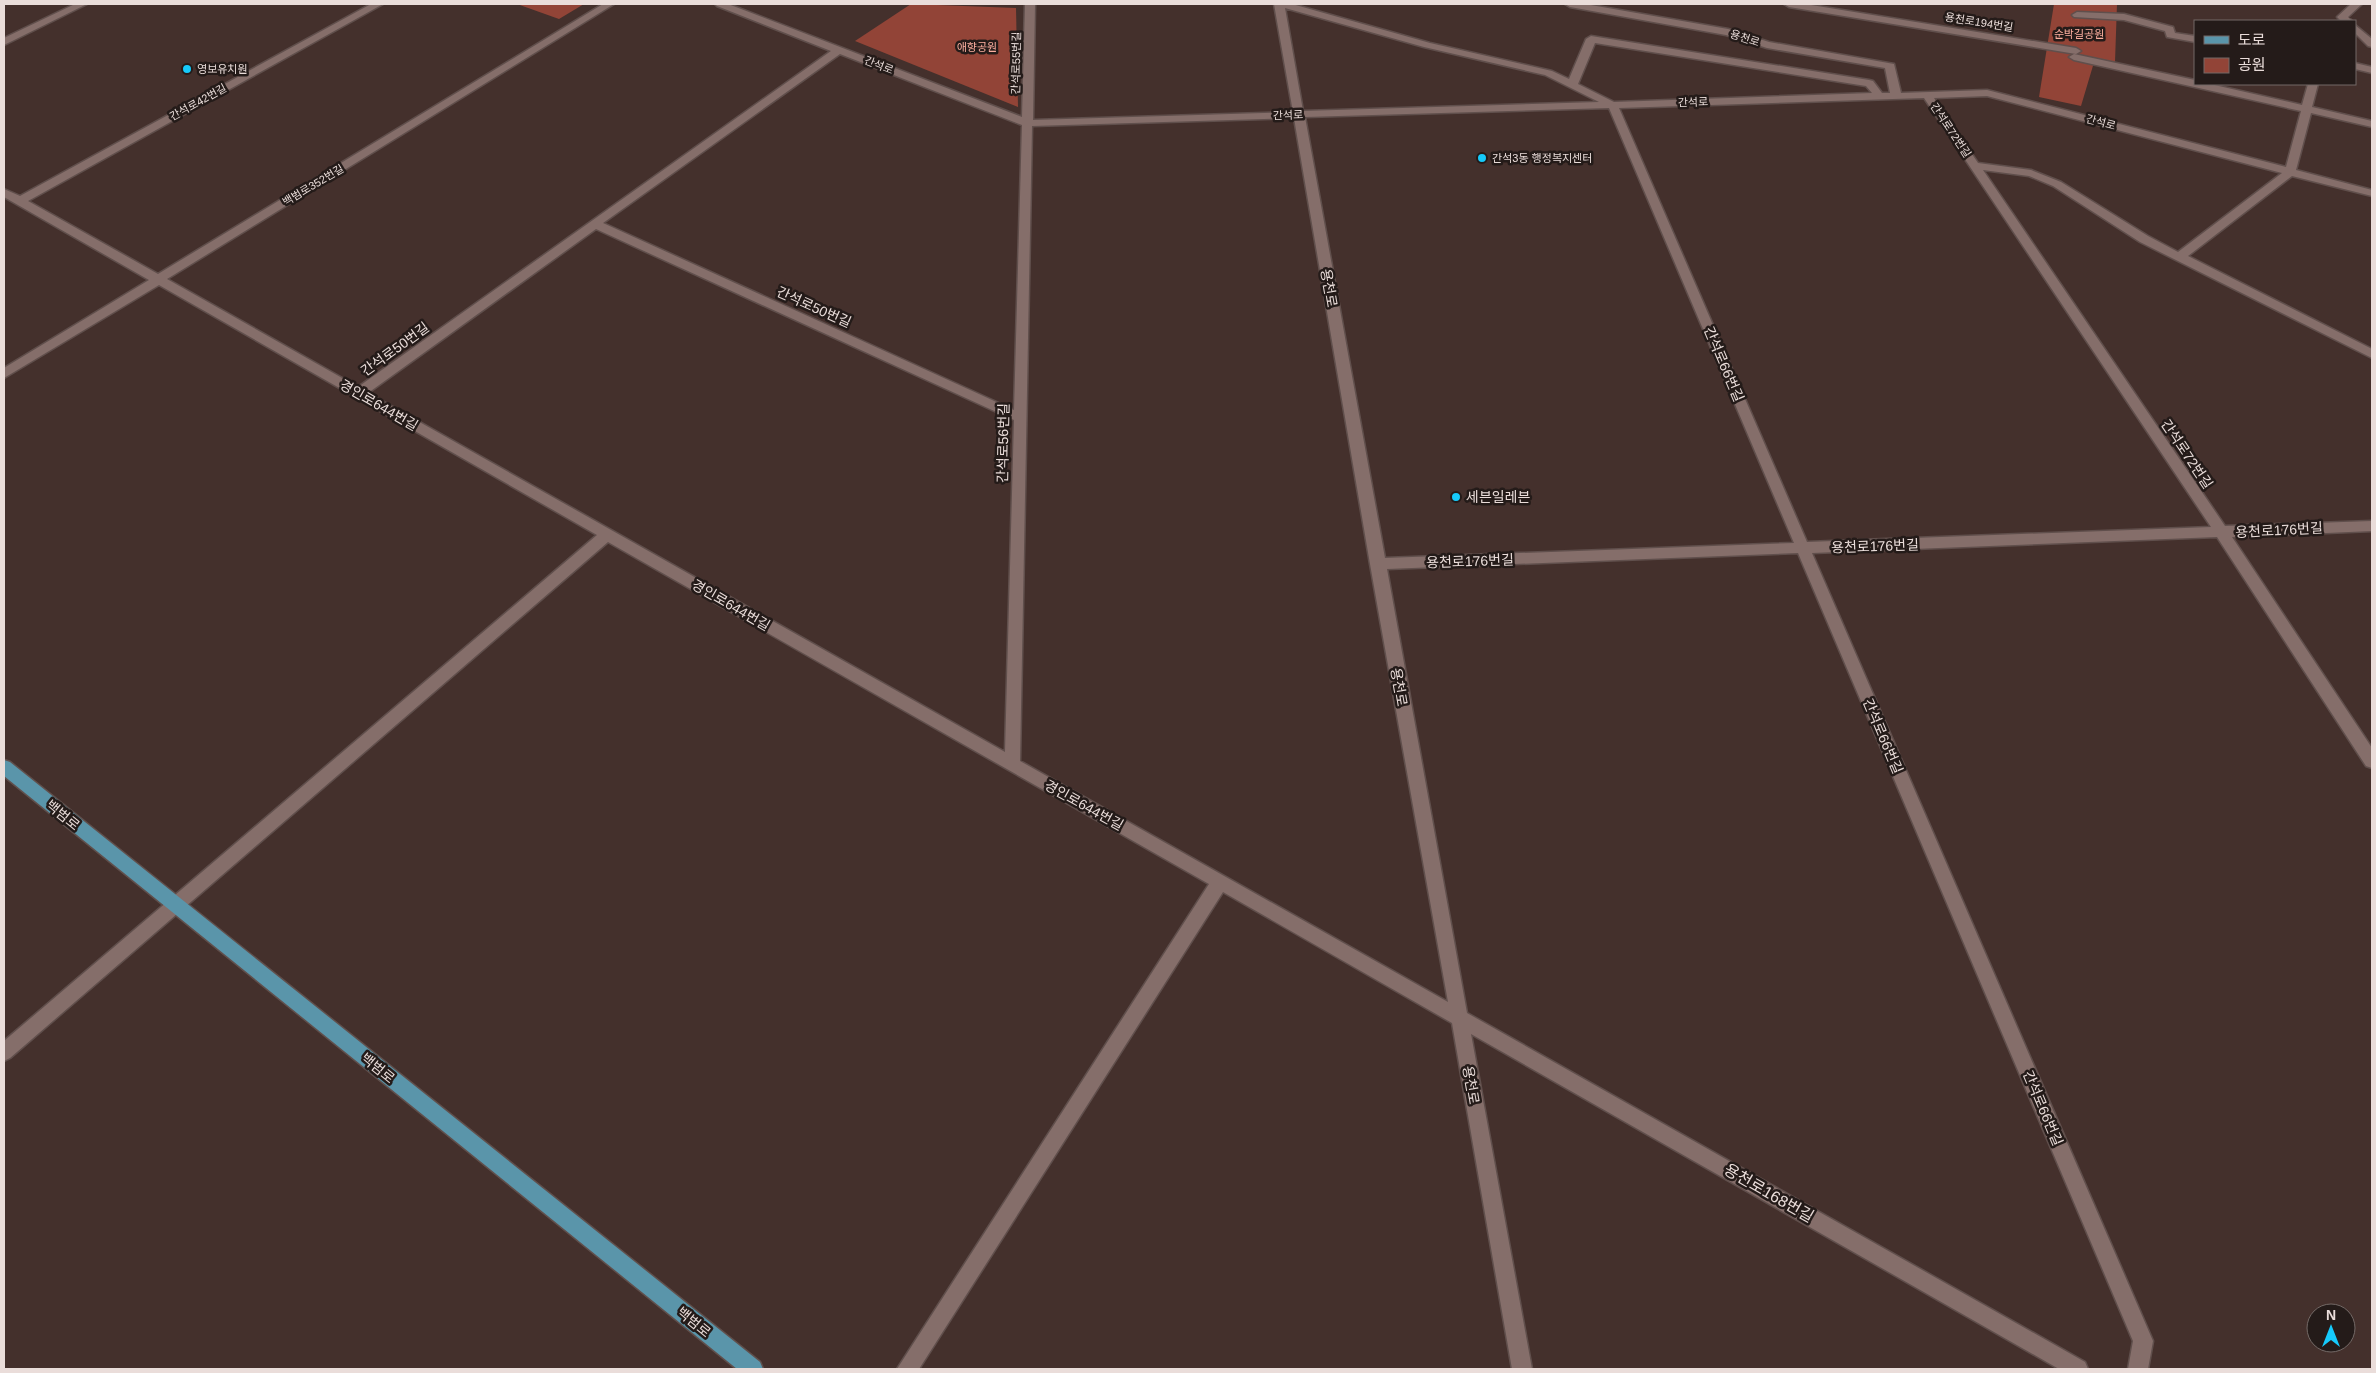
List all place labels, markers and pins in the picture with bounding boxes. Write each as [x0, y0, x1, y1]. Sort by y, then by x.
marker: 영보유치원 [181, 63, 193, 75]
place label: 영보유치원 [197, 63, 248, 75]
marker: 간석3동 행정복지센터 [1476, 152, 1488, 164]
place label: 간석3동 행정복지센터 [1492, 152, 1592, 164]
place label: 세븐일레븐 [1466, 489, 1531, 505]
marker: 세븐일레븐 [1450, 491, 1462, 503]

